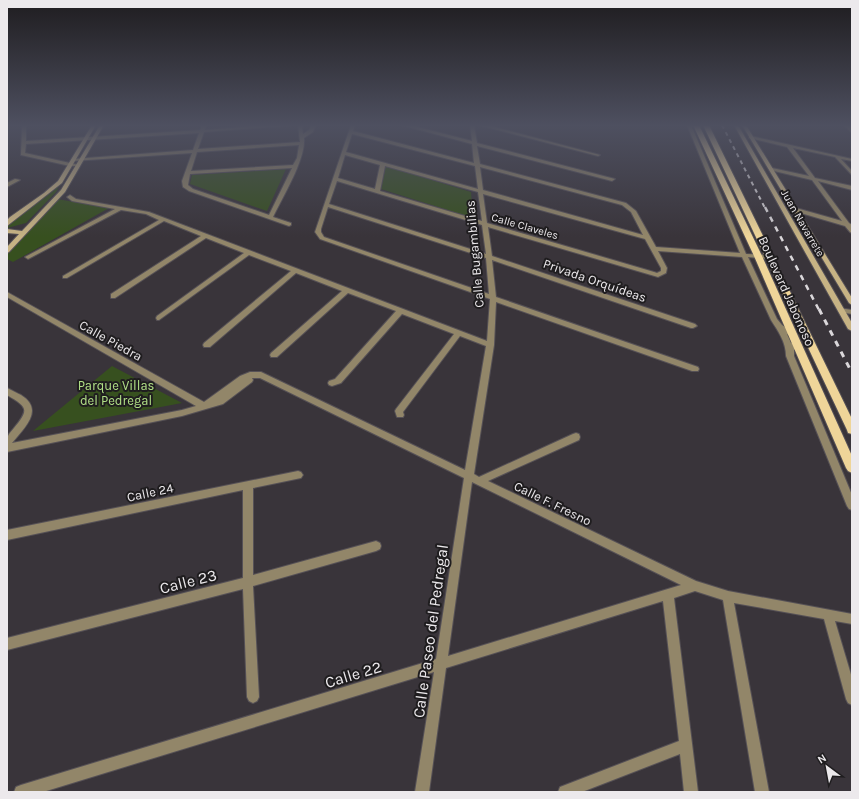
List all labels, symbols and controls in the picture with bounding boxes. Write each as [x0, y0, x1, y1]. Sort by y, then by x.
street label: Juan Navarrete [778, 188, 827, 259]
street label: Calle Bugambilias [462, 199, 487, 308]
street label: Calle Claveles [490, 211, 560, 242]
street label: Boulevard Jabonoso [756, 234, 818, 348]
street label: Privada Orquídeas [541, 256, 649, 306]
street label: Calle Piedra [77, 317, 145, 364]
park label: Parque Villas del Pedregal [78, 378, 155, 408]
street label: Calle F. Fresno [512, 478, 594, 529]
street label: Calle 24 [126, 480, 175, 505]
street label: Calle Paseo del Pedregal [409, 543, 452, 719]
street label: Calle 23 [158, 565, 219, 598]
street label: Calle 22 [323, 657, 384, 692]
north arrow [807, 747, 847, 787]
text: N [815, 751, 829, 767]

